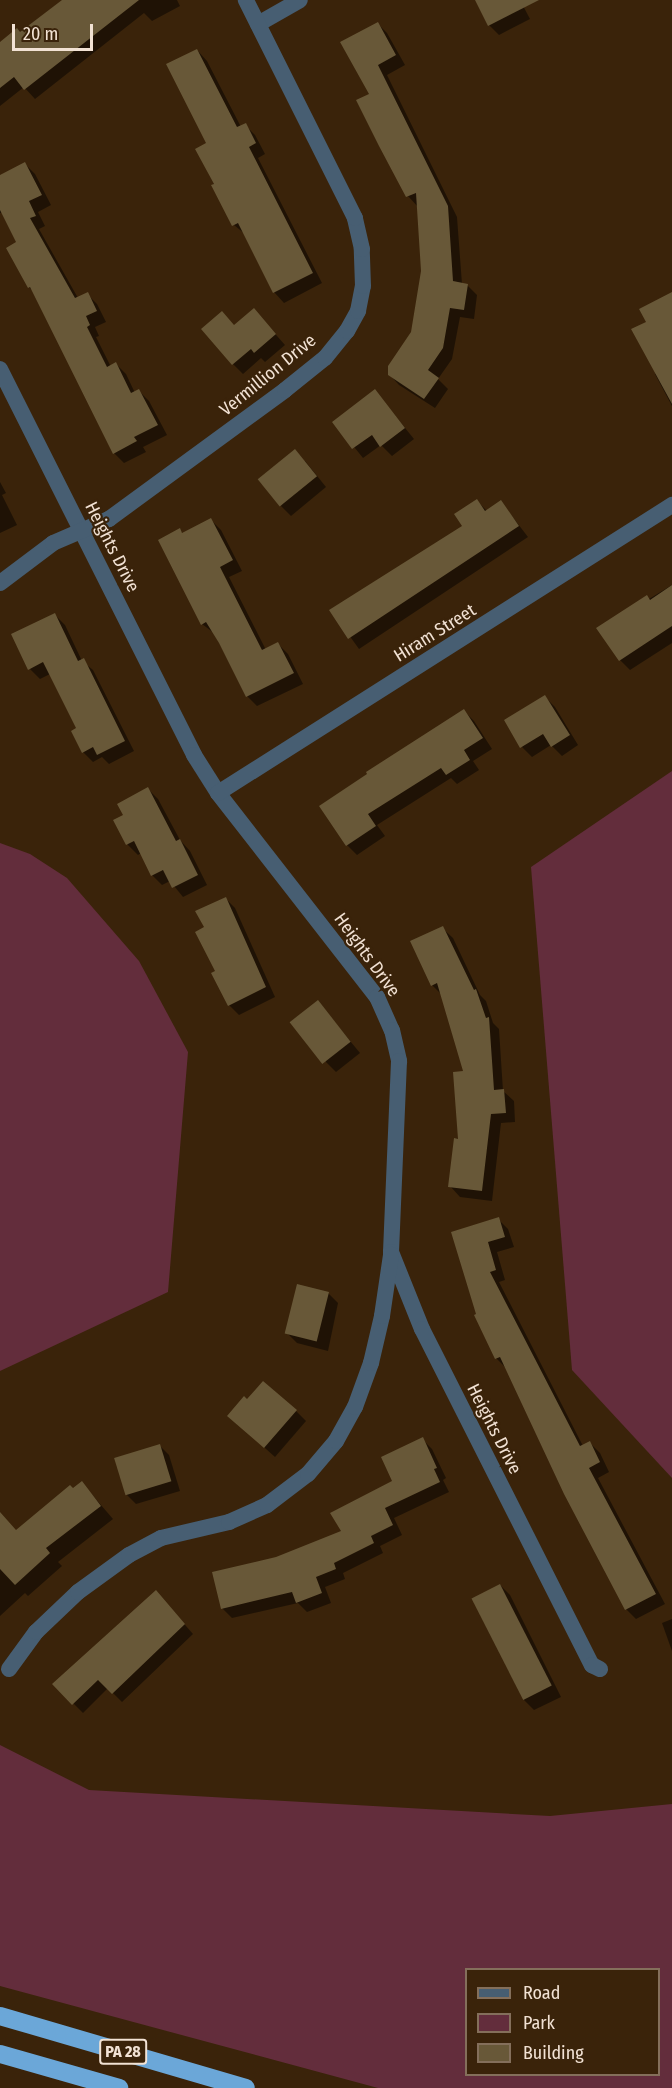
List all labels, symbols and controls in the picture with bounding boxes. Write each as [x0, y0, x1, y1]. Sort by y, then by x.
scale bar [15, 12, 96, 50]
text: 20 m [23, 23, 58, 45]
street label: Vermillion Drive [216, 330, 320, 420]
street label: Heights Drive [80, 498, 144, 596]
street label: Hiram Street [390, 599, 480, 667]
street label: Heights Drive [329, 909, 405, 1001]
street label: Heights Drive [462, 1380, 526, 1478]
legend [465, 1968, 660, 2076]
text: Road [523, 1982, 560, 2004]
text: Park [523, 2012, 555, 2034]
road number: PA 28 [99, 2039, 147, 2065]
text: Building [523, 2042, 584, 2064]

